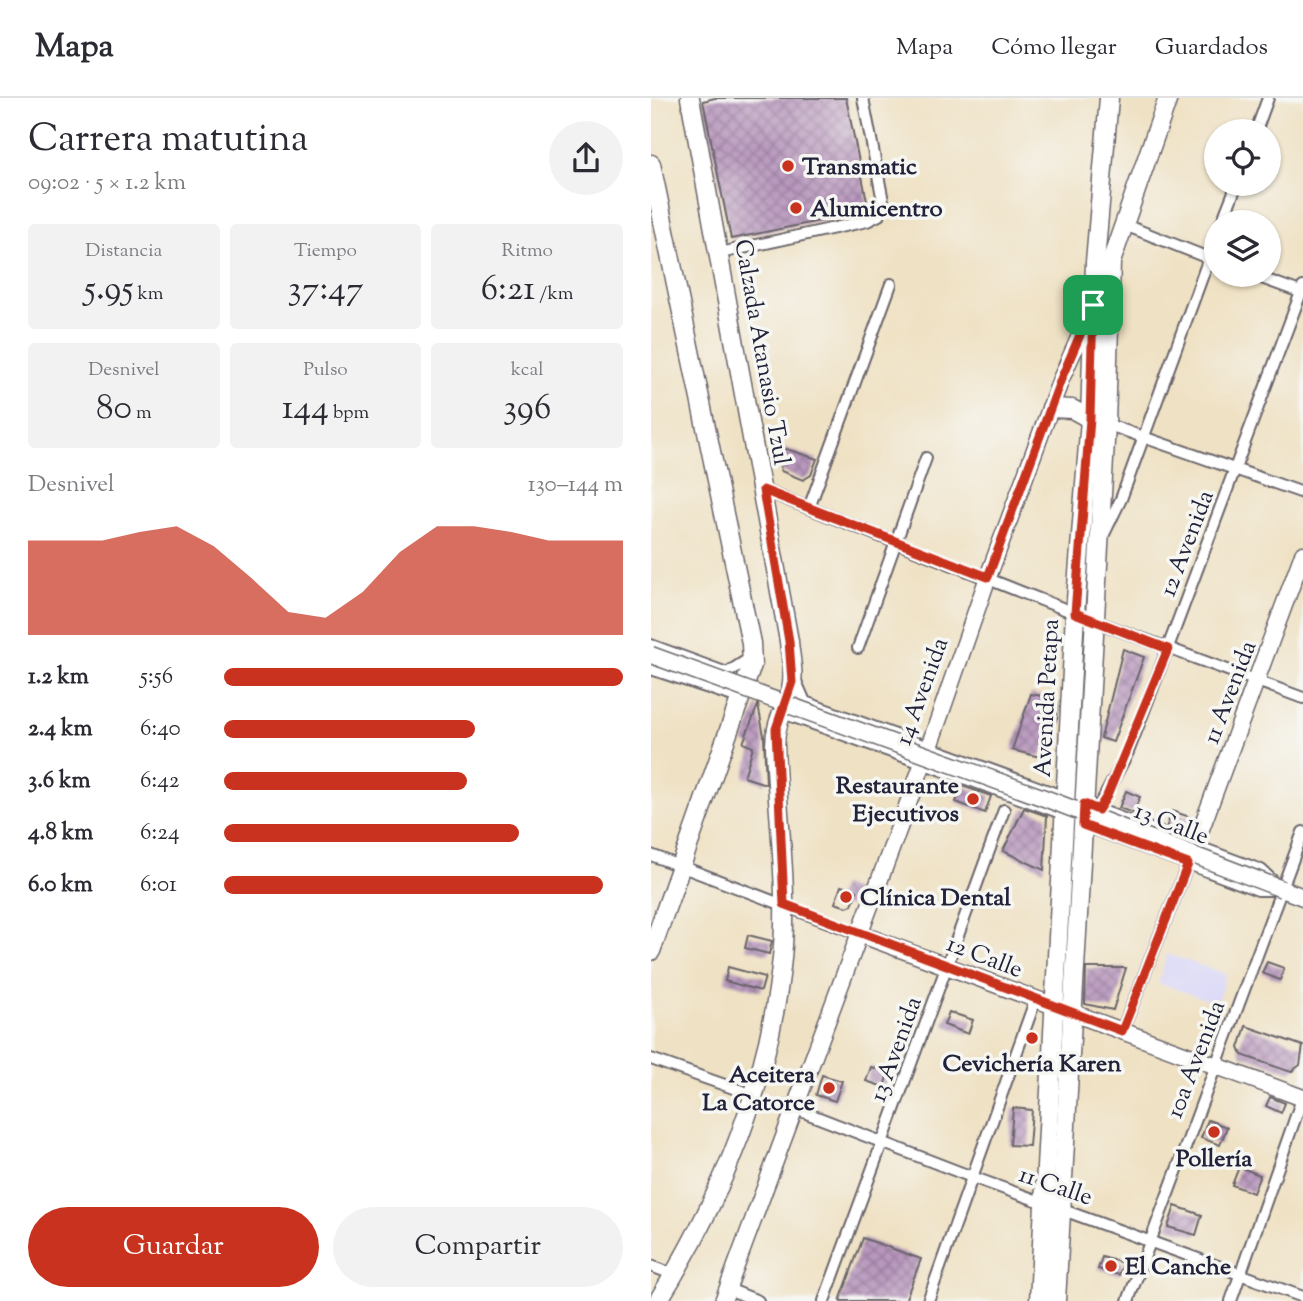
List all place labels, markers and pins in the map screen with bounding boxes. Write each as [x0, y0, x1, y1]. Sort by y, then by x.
place label: Transmatic [802, 151, 917, 185]
marker: Transmatic [780, 158, 796, 174]
place label: Alumicentro [810, 193, 943, 227]
marker: Alumicentro [788, 200, 804, 216]
pin [1063, 275, 1123, 335]
place label: Restaurante Ejecutivos [836, 770, 959, 832]
marker: Restaurante Ejecutivos [965, 791, 981, 807]
place label: Clínica Dental [860, 882, 1011, 916]
marker: Clínica Dental [838, 889, 854, 905]
marker: Cevichería Karen [1024, 1030, 1040, 1046]
place label: Cevichería Karen [943, 1048, 1122, 1082]
place label: Aceitera La Catorce [702, 1059, 816, 1121]
marker: Aceitera La Catorce [821, 1080, 837, 1096]
marker: Pollería [1206, 1124, 1222, 1140]
place label: Pollería [1176, 1143, 1253, 1177]
place label: El Canche [1125, 1251, 1231, 1285]
marker: El Canche [1103, 1258, 1119, 1274]

